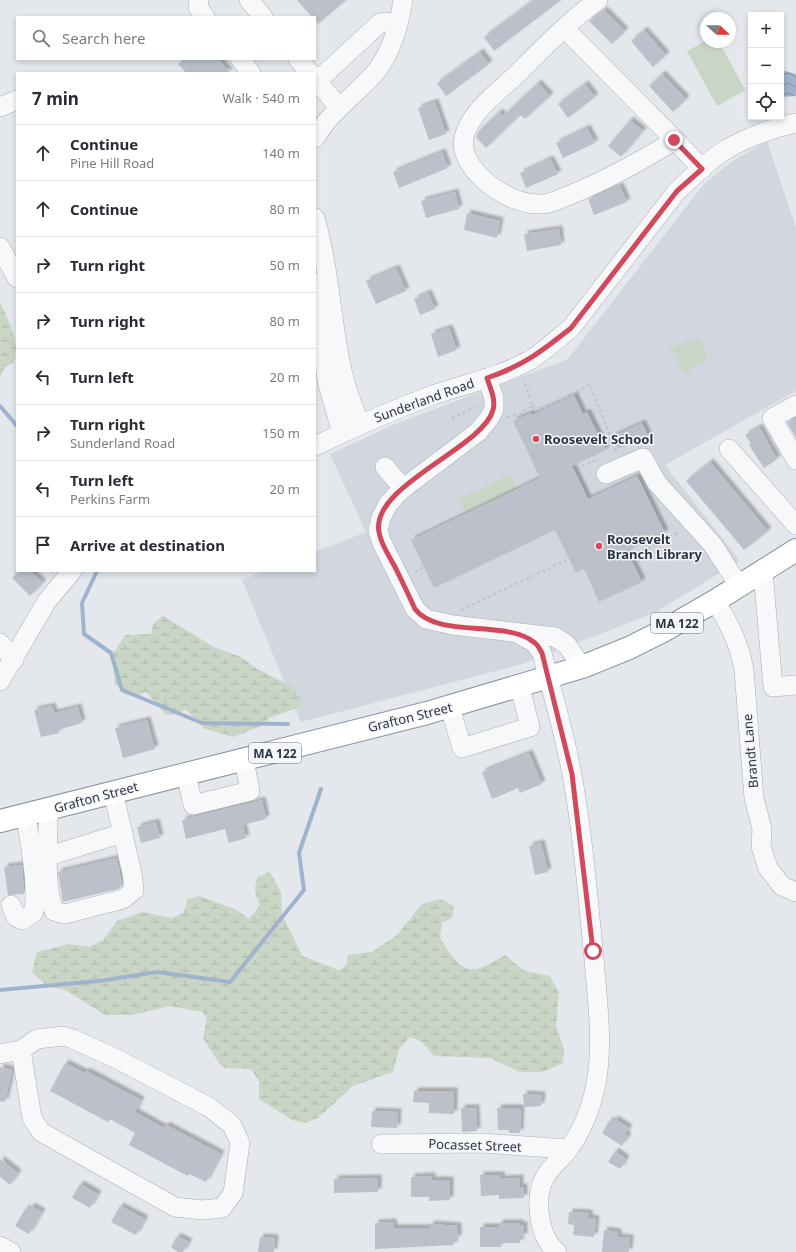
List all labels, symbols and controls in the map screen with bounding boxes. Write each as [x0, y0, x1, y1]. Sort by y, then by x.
north arrow [700, 12, 736, 48]
map controls [748, 12, 784, 120]
button: + [748, 12, 784, 48]
search box [16, 16, 316, 60]
icon: search [30, 27, 52, 49]
text: Search here [62, 28, 145, 48]
button: − [748, 48, 784, 84]
button: locate [748, 84, 784, 120]
text: 7 min [32, 87, 79, 110]
text: Walk · 540 m [222, 89, 300, 107]
route end [665, 131, 683, 149]
text: Continue [70, 134, 138, 154]
icon: ahead [32, 142, 54, 164]
text: 140 m [262, 144, 300, 162]
text: Pine Hill Road [70, 154, 154, 172]
icon: ahead [32, 198, 54, 220]
text: Continue [70, 199, 138, 219]
text: 80 m [270, 200, 300, 218]
icon: right [32, 254, 54, 276]
text: Turn right [70, 255, 145, 275]
text: 50 m [270, 256, 300, 274]
icon: right [32, 310, 54, 332]
text: Turn right [70, 311, 145, 331]
text: 80 m [270, 312, 300, 330]
icon: left [32, 366, 54, 388]
text: Turn left [70, 367, 134, 387]
text: 20 m [270, 368, 300, 386]
street label: Sunderland Road [371, 374, 477, 426]
text: Turn right [70, 414, 145, 434]
icon: right [32, 422, 54, 444]
text: 150 m [262, 424, 300, 442]
place label: Roosevelt School [544, 430, 653, 448]
text: Sunderland Road [70, 434, 175, 452]
marker: Roosevelt School [531, 434, 541, 444]
text: Turn left [70, 470, 134, 490]
icon: left [32, 478, 54, 500]
text: 20 m [270, 480, 300, 498]
text: Perkins Farm [70, 490, 150, 508]
place label: Roosevelt Branch Library [607, 530, 702, 563]
icon: arrive [32, 534, 54, 556]
text: Arrive at destination [70, 535, 225, 555]
marker: Roosevelt Branch Library [594, 541, 604, 551]
road number: MA 122 [651, 613, 703, 633]
street label: Grafton Street [366, 698, 454, 736]
street label: Brandt Lane [738, 713, 762, 789]
road number: MA 122 [249, 743, 301, 763]
street label: Grafton Street [52, 777, 140, 817]
route start [584, 942, 602, 960]
street label: Pocasset Street [428, 1134, 522, 1156]

